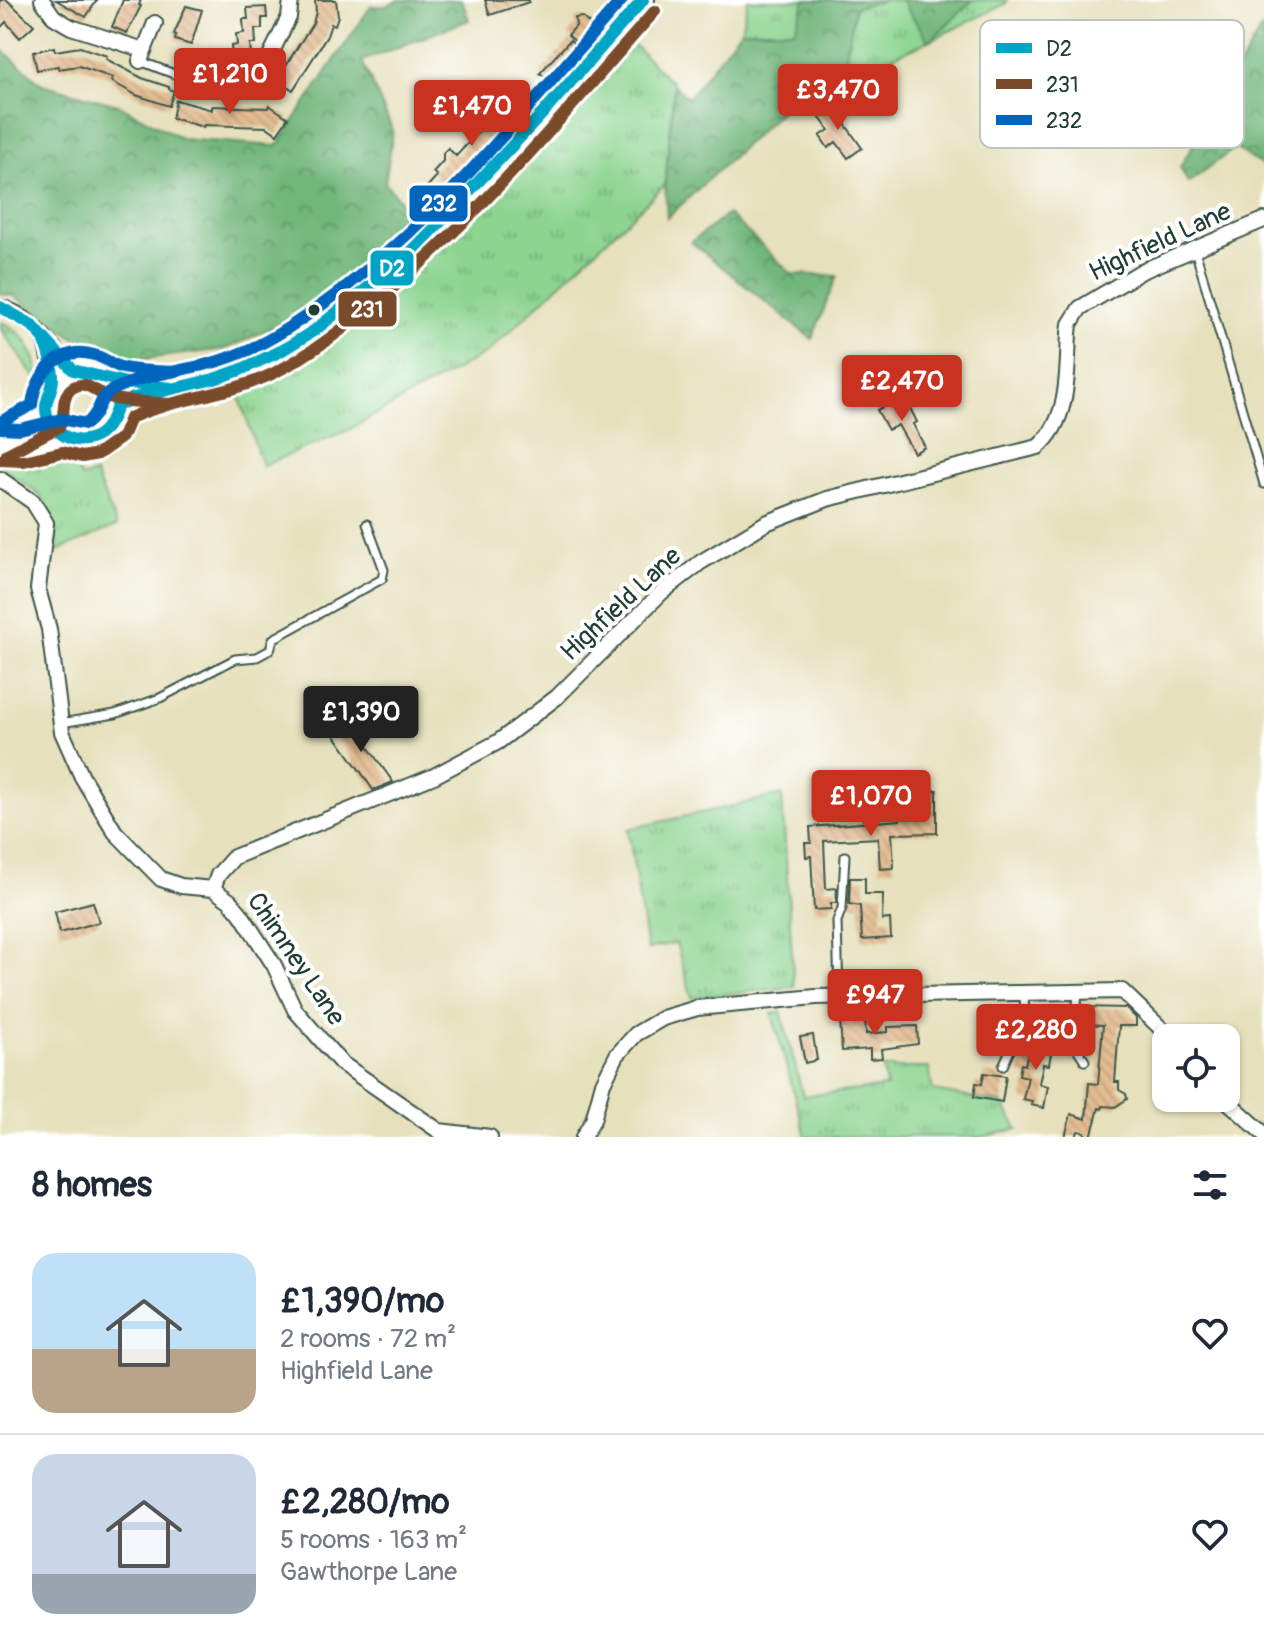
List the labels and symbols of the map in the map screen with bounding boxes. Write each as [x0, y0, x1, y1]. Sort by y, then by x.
legend [980, 20, 1244, 148]
text: D2 [1046, 35, 1072, 63]
pin: £1,210 [165, 48, 295, 116]
pin: £3,470 [773, 64, 903, 132]
text: 231 [1046, 71, 1079, 99]
pin: £1,470 [407, 80, 537, 148]
text: 232 [1046, 107, 1082, 135]
line badge: 232 [408, 184, 469, 223]
text: 232 [421, 190, 457, 218]
street label: Highfield Lane [1084, 195, 1236, 289]
line badge: D2 [369, 249, 415, 287]
text: D2 [379, 255, 405, 283]
line badge: 231 [337, 290, 398, 328]
text: 231 [351, 296, 383, 324]
unlabelled marker [306, 302, 322, 318]
pin: £2,470 [837, 355, 967, 423]
street label: Highfield Lane [554, 540, 688, 668]
pin: £1,390 [296, 686, 426, 754]
pin: £1,070 [806, 770, 936, 838]
street label: Chimney Lane [240, 886, 352, 1032]
pin: £947 [828, 969, 922, 1037]
pin: £2,280 [971, 1004, 1101, 1072]

